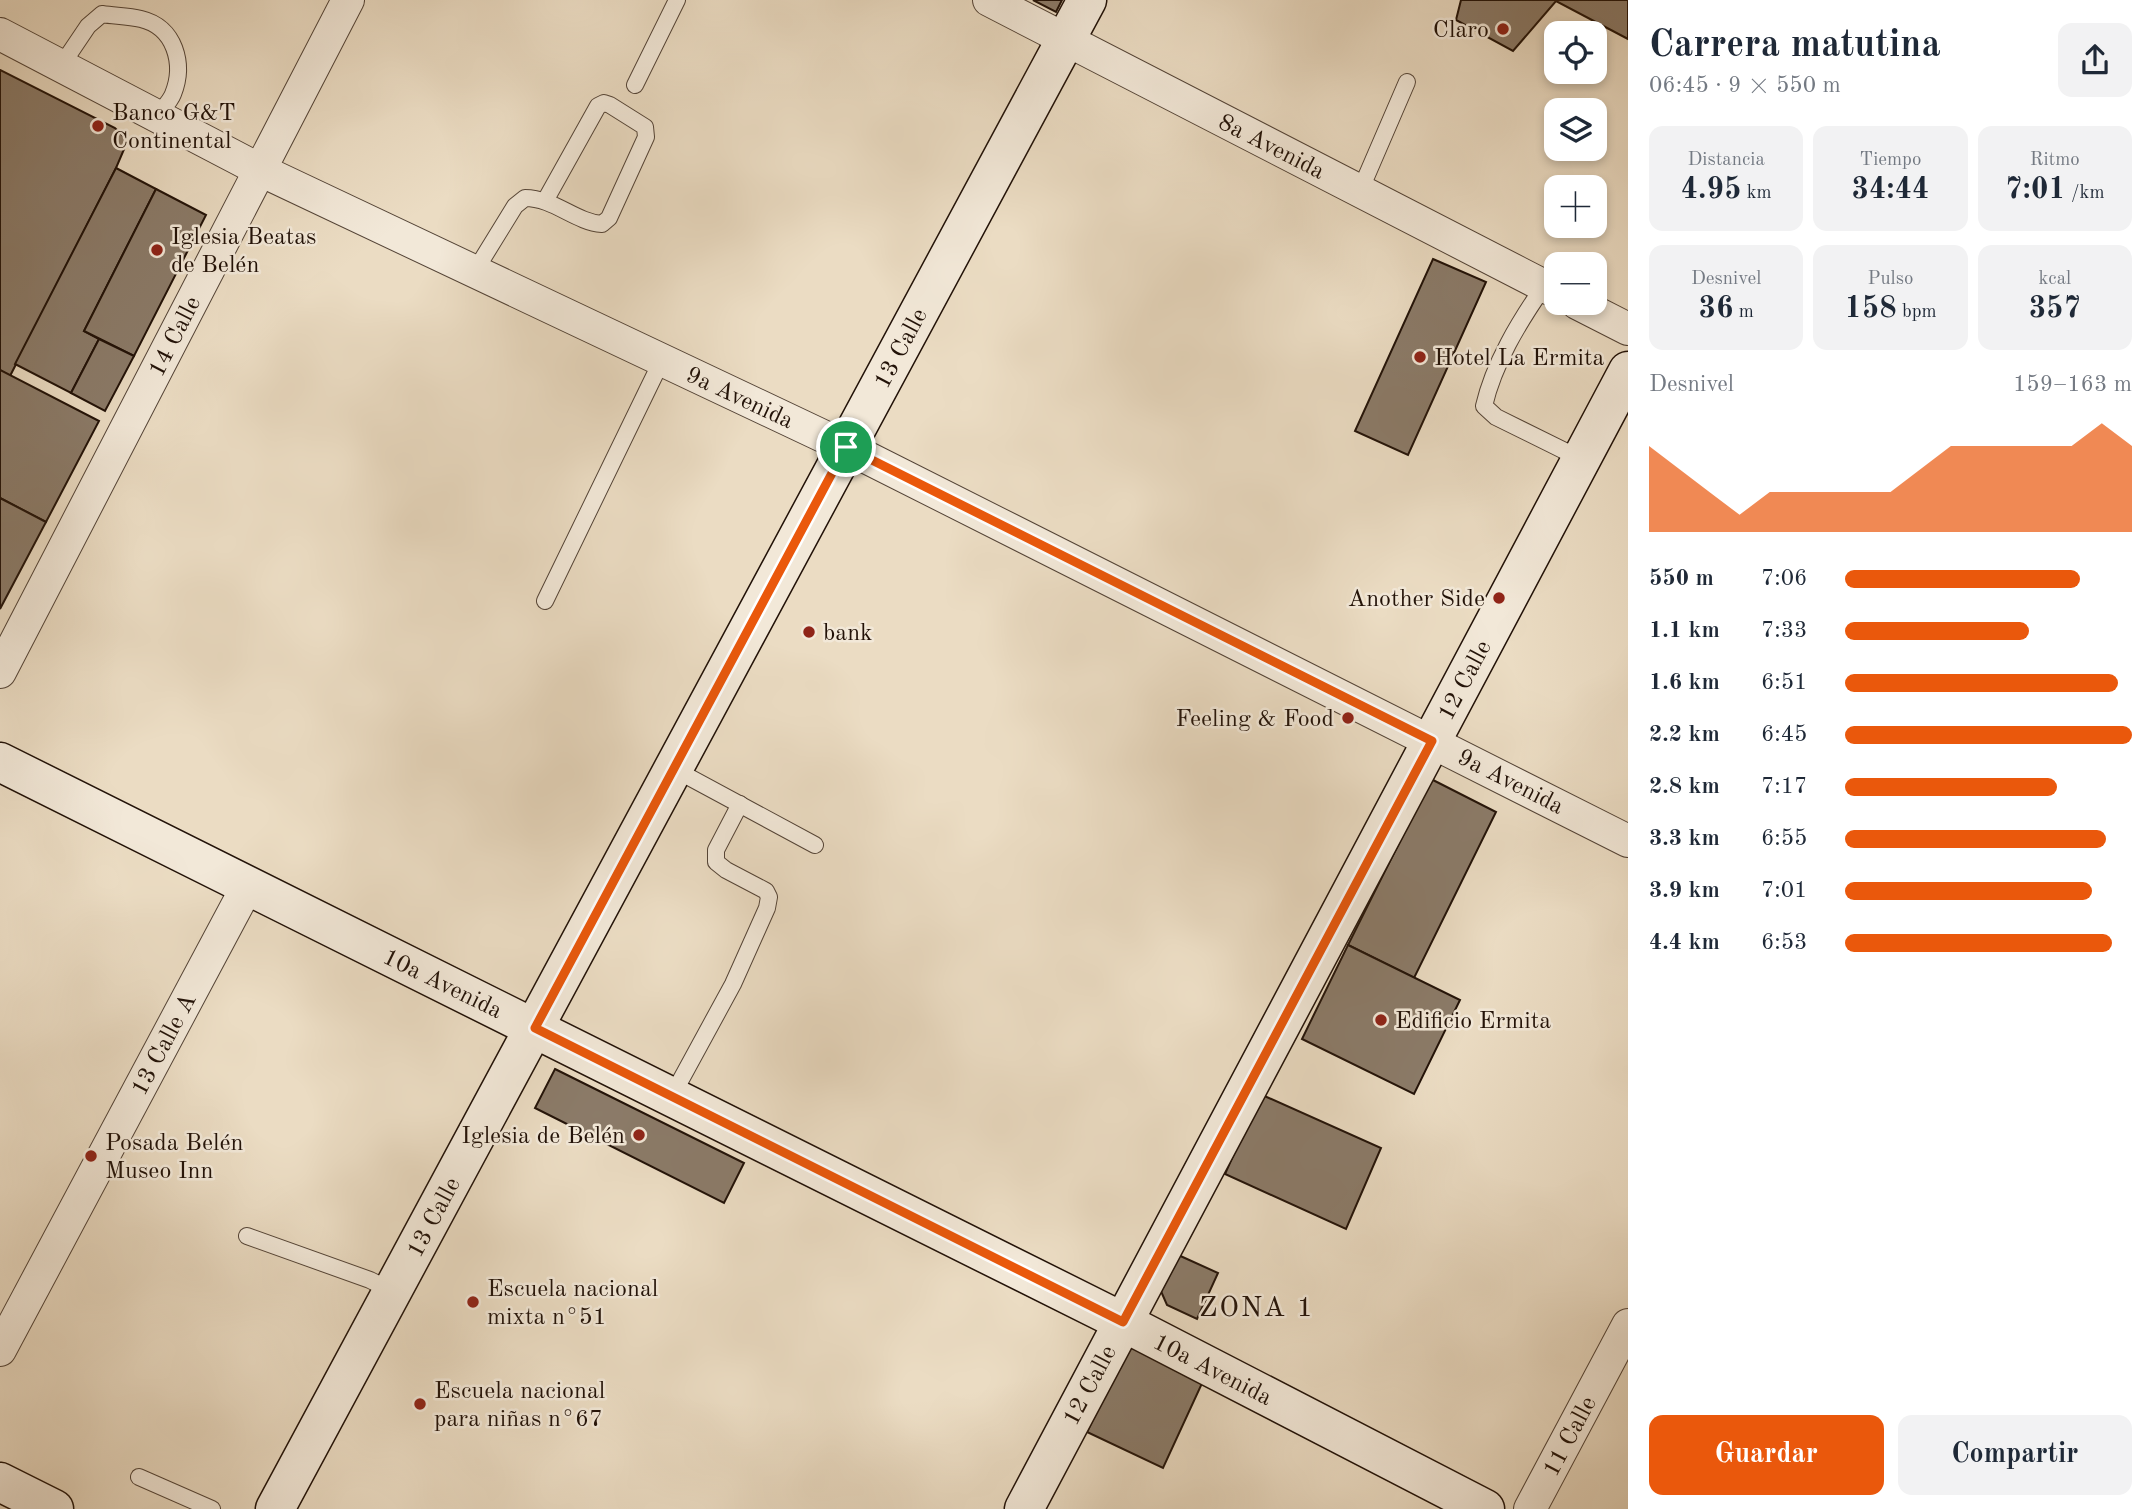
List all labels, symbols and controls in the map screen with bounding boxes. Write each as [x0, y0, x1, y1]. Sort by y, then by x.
place label: Claro [1433, 19, 1489, 43]
marker: Claro [1495, 21, 1511, 37]
map controls [1544, 21, 1607, 315]
button: locate [1544, 21, 1607, 84]
button: share [2058, 23, 2132, 97]
text: Carrera matutina [1649, 27, 1941, 65]
text: 06:45 · 9 × 550 m [1649, 74, 1841, 97]
button: layers [1544, 98, 1607, 161]
place label: Banco G&T Continental [112, 102, 236, 154]
street label: 8a Avenida [1214, 111, 1328, 185]
marker: Banco G&T Continental [90, 118, 106, 134]
text: Distancia [1688, 151, 1765, 170]
text: Tiempo [1860, 151, 1921, 170]
text: Ritmo [2030, 151, 2080, 170]
button: + [1544, 175, 1607, 238]
text: 4.95 [1681, 175, 1741, 205]
text: 34:44 [1851, 175, 1929, 205]
text: 7:01 [2005, 175, 2066, 205]
text: km [1741, 184, 1772, 203]
text: /km [2066, 184, 2105, 203]
place label: Iglesia Beatas de Belén [171, 226, 317, 278]
marker: Iglesia Beatas de Belén [149, 242, 165, 258]
button: − [1544, 252, 1607, 315]
text: Desnivel [1691, 270, 1761, 289]
text: Pulso [1868, 270, 1913, 289]
text: kcal [2038, 270, 2071, 289]
street label: 14 Calle [145, 293, 206, 381]
text: 36 [1699, 294, 1733, 324]
text: 158 [1844, 294, 1897, 324]
text: 357 [2029, 294, 2081, 324]
text: m [1733, 303, 1754, 322]
text: bpm [1897, 303, 1937, 322]
street label: 13 Calle [871, 305, 933, 393]
place label: Hotel La Ermita [1434, 347, 1604, 371]
marker: Hotel La Ermita [1412, 349, 1428, 365]
street label: 9a Avenida [682, 363, 797, 434]
text: Desnivel [1649, 373, 1734, 396]
text: 159–163 m [2013, 373, 2132, 396]
pin [816, 417, 876, 477]
icon: arrive [827, 428, 865, 466]
text: 550 m [1649, 567, 1714, 590]
text: 7:06 [1761, 567, 1807, 590]
place label: Another Side [1348, 588, 1485, 612]
marker: Another Side [1491, 590, 1507, 606]
text: 1.1 km [1649, 619, 1720, 642]
text: 7:33 [1761, 619, 1807, 642]
place label: bank [823, 622, 873, 646]
marker: bank [801, 624, 817, 640]
street label: 12 Calle [1435, 637, 1497, 725]
text: 1.6 km [1649, 671, 1720, 694]
text: 6:51 [1761, 671, 1807, 694]
place label: Feeling & Food [1175, 708, 1334, 732]
marker: Feeling & Food [1340, 710, 1356, 726]
text: 2.2 km [1649, 723, 1720, 746]
text: 6:45 [1761, 723, 1807, 746]
street label: 9a Avenida [1453, 746, 1567, 820]
text: 2.8 km [1649, 775, 1720, 798]
text: 7:17 [1761, 775, 1807, 798]
text: 3.3 km [1649, 827, 1720, 850]
text: 6:55 [1761, 827, 1807, 850]
text: 3.9 km [1649, 879, 1720, 902]
text: 7:01 [1761, 879, 1807, 902]
text: 4.4 km [1649, 931, 1720, 954]
text: 6:53 [1761, 931, 1807, 954]
street label: 10a Avenida [379, 946, 506, 1024]
street label: 13 Calle A [128, 990, 202, 1100]
place label: Edificio Ermita [1395, 1010, 1551, 1034]
marker: Edificio Ermita [1373, 1012, 1389, 1028]
place label: Iglesia de Belén [461, 1125, 625, 1149]
marker: Iglesia de Belén [631, 1127, 647, 1143]
place label: Posada Belén Museo Inn [105, 1132, 243, 1184]
marker: Posada Belén Museo Inn [83, 1148, 99, 1164]
street label: 13 Calle [404, 1174, 466, 1262]
place label: Escuela nacional mixta n°51 [487, 1278, 658, 1330]
marker: Escuela nacional mixta n°51 [465, 1294, 481, 1310]
district label: ZONA 1 [1199, 1295, 1315, 1323]
street label: 10a Avenida [1149, 1331, 1275, 1411]
street label: 12 Calle [1060, 1342, 1122, 1430]
place label: Escuela nacional para niñas n°67 [434, 1380, 605, 1432]
street label: 11 Calle [1540, 1393, 1602, 1481]
marker: Escuela nacional para niñas n°67 [412, 1396, 428, 1412]
button: Guardar [1649, 1415, 1884, 1495]
button: Compartir [1898, 1415, 2132, 1495]

